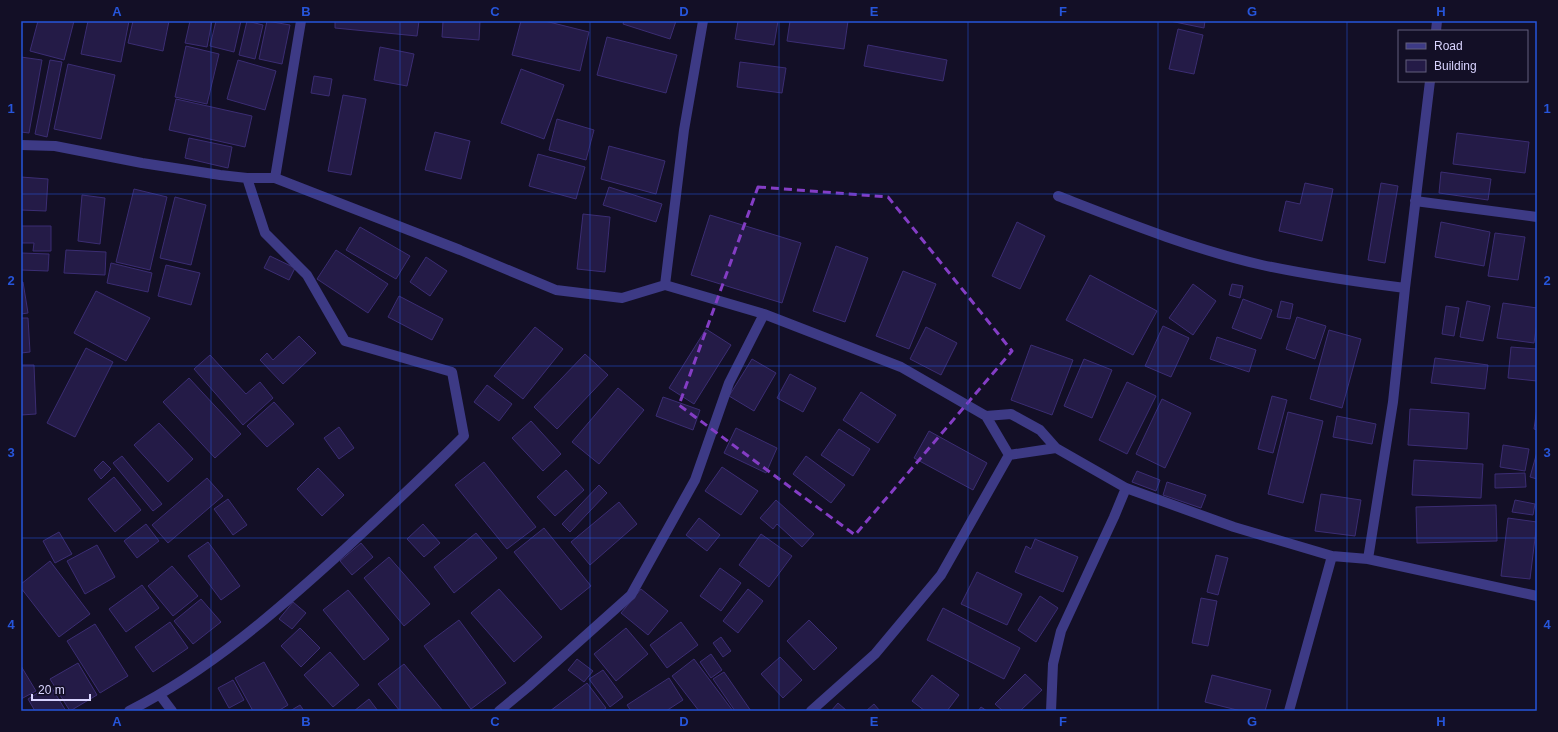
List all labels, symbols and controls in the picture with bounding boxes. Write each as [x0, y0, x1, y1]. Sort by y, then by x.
text: A [112, 4, 122, 19]
text: B [301, 4, 311, 19]
text: C [490, 4, 500, 19]
text: D [679, 4, 689, 19]
text: E [870, 4, 879, 19]
text: F [1059, 4, 1067, 19]
text: G [1247, 4, 1257, 19]
text: H [1436, 4, 1446, 19]
legend [1398, 30, 1528, 82]
text: Road [1434, 39, 1463, 53]
text: Building [1434, 59, 1477, 73]
text: 1 [7, 101, 15, 116]
text: 1 [1543, 101, 1551, 116]
text: 2 [7, 273, 15, 288]
text: 2 [1543, 273, 1551, 288]
text: 3 [7, 445, 15, 460]
text: 3 [1543, 445, 1551, 460]
text: 4 [7, 617, 15, 632]
text: 4 [1543, 617, 1551, 632]
scale bar [32, 676, 90, 702]
text: 20 m [38, 683, 65, 697]
text: A [112, 714, 122, 729]
text: B [301, 714, 311, 729]
text: C [490, 714, 500, 729]
text: D [679, 714, 689, 729]
text: E [870, 714, 879, 729]
text: F [1059, 714, 1067, 729]
text: G [1247, 714, 1257, 729]
text: H [1436, 714, 1446, 729]

